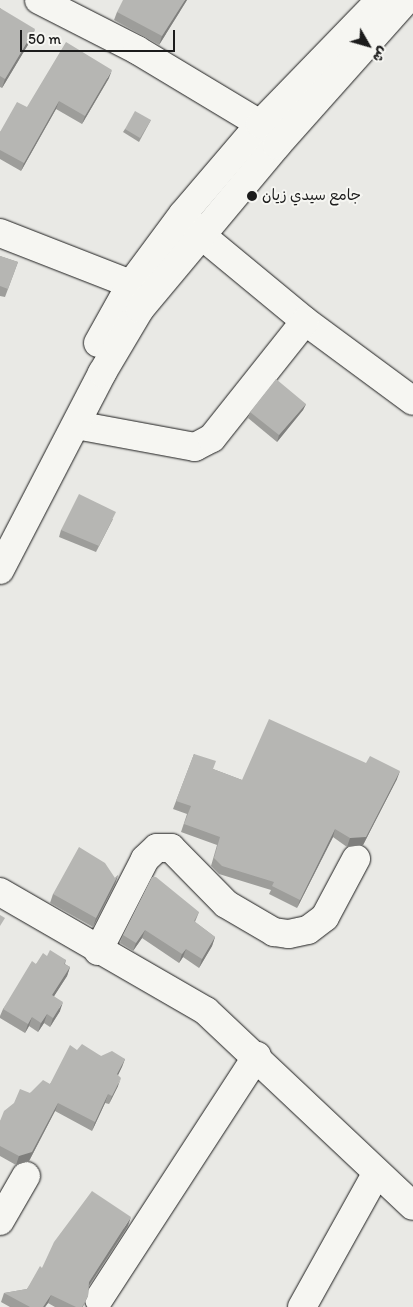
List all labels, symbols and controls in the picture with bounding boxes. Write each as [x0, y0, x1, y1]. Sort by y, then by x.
scale bar [22, 20, 178, 52]
north arrow [343, 20, 393, 70]
text: 50 m [28, 30, 61, 48]
text: ش [369, 43, 392, 66]
place label: جامع سيدي زيان [262, 187, 361, 205]
marker: جامع سيدي زيان [246, 190, 258, 202]

